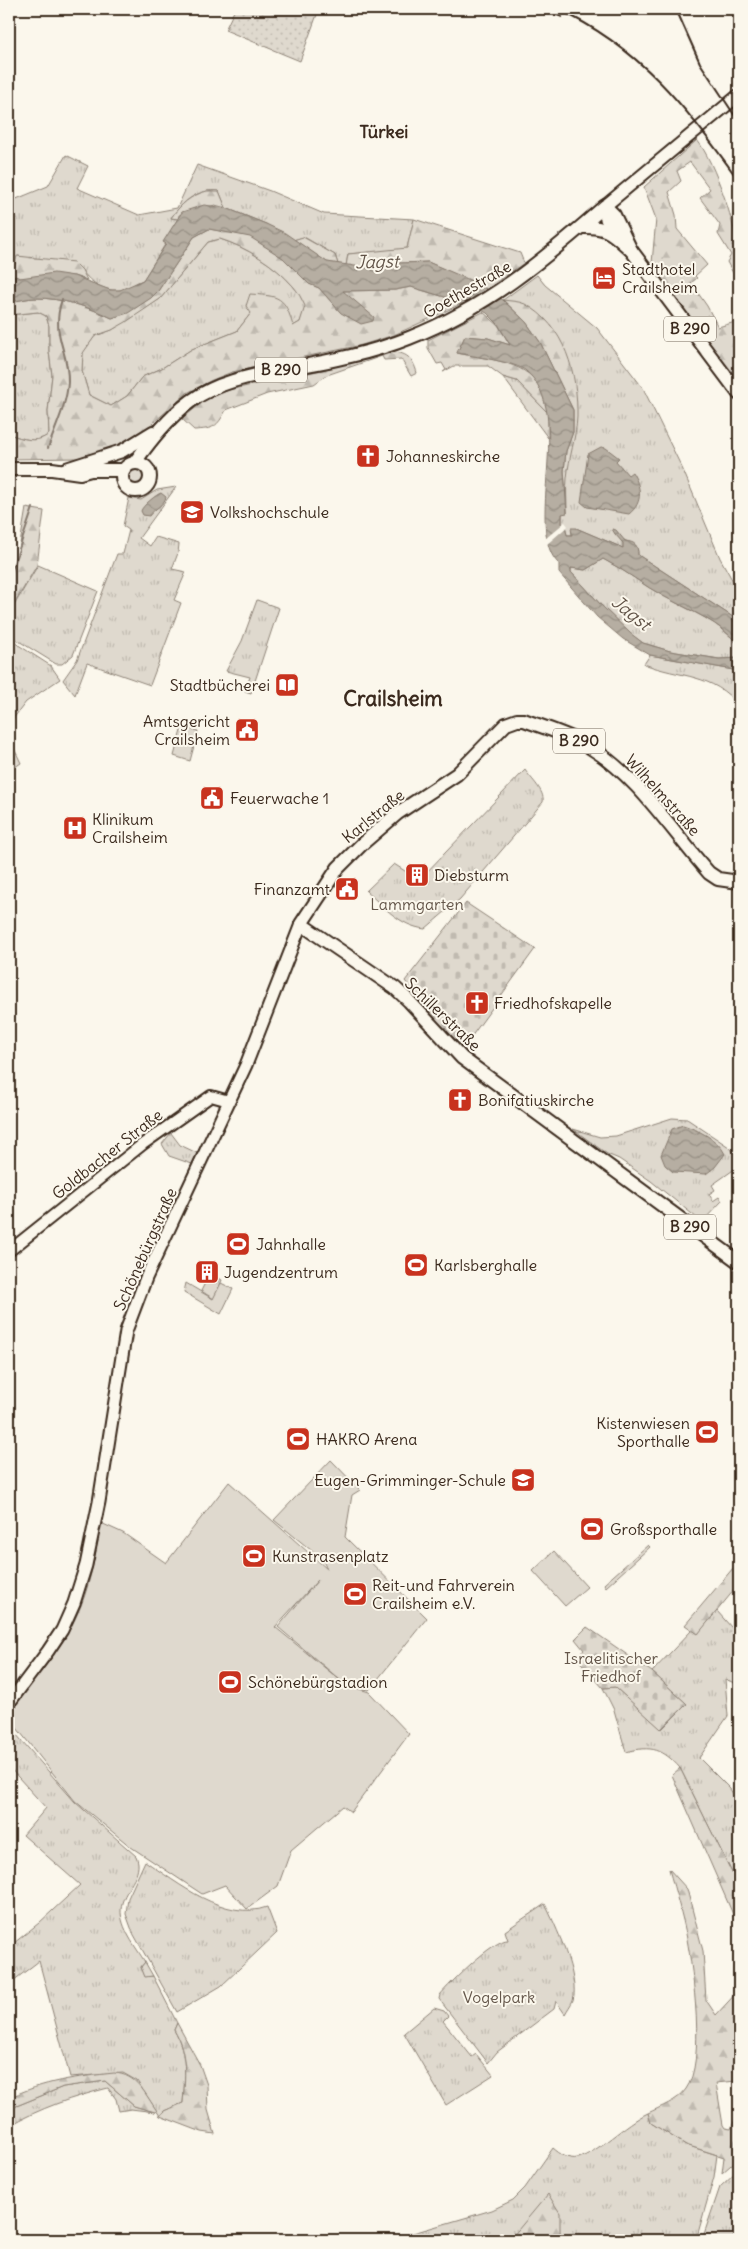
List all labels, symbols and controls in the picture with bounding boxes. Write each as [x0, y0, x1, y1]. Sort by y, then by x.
district label: Türkei [360, 120, 408, 143]
water label: Jagst [355, 250, 401, 273]
street label: Goethestraße [420, 256, 514, 322]
place label: Stadthotel Crailsheim [622, 259, 698, 297]
hotel icon: Stadthotel Crailsheim [591, 265, 617, 291]
road number: B 290 [664, 316, 716, 342]
road number: B 290 [255, 358, 307, 382]
church icon: Johanneskirche [355, 443, 381, 469]
place label: Johanneskirche [386, 446, 500, 466]
school or university icon: Volkshochschule [179, 499, 205, 525]
place label: Volkshochschule [210, 502, 329, 522]
water label: Jagst [607, 590, 657, 636]
library icon: Stadtbücherei [274, 672, 300, 698]
place label: Stadtbücherei [170, 675, 270, 695]
district label: Crailsheim [343, 685, 443, 712]
place label: Amtsgericht Crailsheim [143, 711, 231, 749]
public building icon: Amtsgericht Crailsheim [234, 717, 260, 743]
road number: B 290 [553, 728, 605, 754]
street label: Wilhelmstraße [621, 750, 705, 840]
public building icon: Feuerwache 1 [199, 785, 225, 811]
street label: Karlstraße [338, 785, 408, 847]
place label: Feuerwache 1 [230, 788, 329, 808]
place label: Klinikum Crailsheim [92, 809, 168, 847]
hospital icon: Klinikum Crailsheim [62, 815, 88, 841]
building icon: Diebsturm [404, 862, 430, 888]
place label: Diebsturm [434, 865, 509, 885]
public building icon: Finanzamt [334, 876, 360, 902]
place label: Finanzamt [254, 879, 331, 899]
park label: Lammgarten [370, 894, 464, 914]
street label: Schillerstraße [401, 973, 485, 1055]
church icon: Friedhofskapelle [464, 990, 490, 1016]
place label: Friedhofskapelle [494, 993, 612, 1013]
church icon: Bonifatiuskirche [447, 1087, 473, 1113]
place label: Bonifatiuskirche [478, 1090, 594, 1110]
street label: Goldbacher Straße [48, 1105, 166, 1203]
street label: Schönebürgstraße [109, 1185, 181, 1313]
road number: B 290 [664, 1214, 716, 1240]
sports icon: Jahnhalle [225, 1231, 251, 1257]
place label: Jahnhalle [256, 1234, 326, 1254]
sports icon: Karlsberghalle [403, 1252, 429, 1278]
place label: Karlsberghalle [434, 1255, 537, 1275]
building icon: Jugendzentrum [194, 1259, 220, 1285]
place label: Jugendzentrum [224, 1262, 338, 1282]
place label: Kistenwiesen Sporthalle [596, 1413, 690, 1451]
sports icon: Kistenwiesen Sporthalle [694, 1419, 720, 1445]
sports icon: HAKRO Arena [285, 1426, 311, 1452]
place label: HAKRO Arena [316, 1429, 417, 1449]
school or university icon: Eugen-Grimminger-Schule [510, 1467, 536, 1493]
place label: Eugen-Grimminger-Schule [314, 1470, 506, 1490]
sports icon: Großsporthalle [579, 1516, 605, 1542]
place label: Großsporthalle [610, 1519, 717, 1539]
sports icon: Kunstrasenplatz [241, 1543, 267, 1569]
place label: Kunstrasenplatz [272, 1546, 389, 1566]
place label: Reit-und Fahrverein Crailsheim e.V. [372, 1575, 515, 1613]
sports icon: Reit-und Fahrverein Crailsheim e.V. [342, 1581, 368, 1607]
park label: Israelitischer Friedhof [564, 1648, 659, 1686]
sports icon: Schönebürgstadion [217, 1669, 243, 1695]
place label: Schönebürgstadion [248, 1672, 388, 1692]
park label: Vogelpark [463, 1987, 535, 2007]

